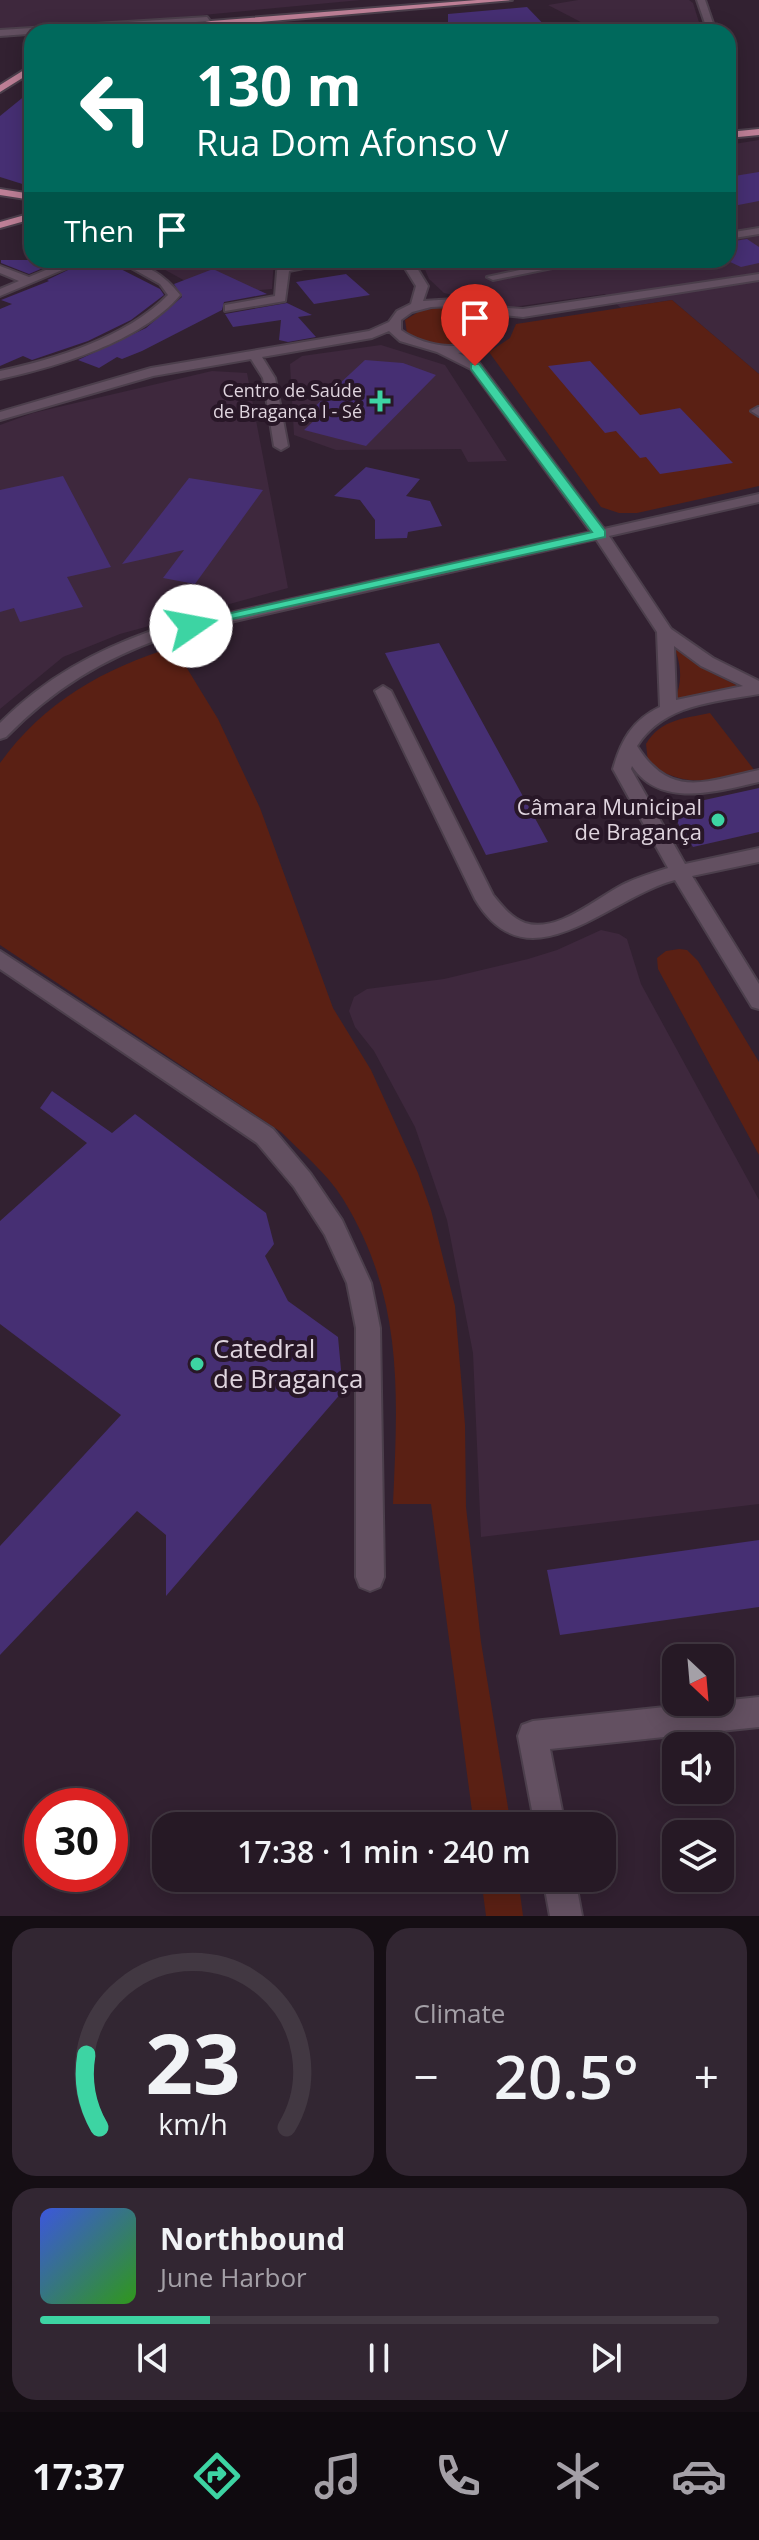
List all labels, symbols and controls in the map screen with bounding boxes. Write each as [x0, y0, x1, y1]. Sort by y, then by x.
text: 130 m [196, 46, 362, 122]
icon: left [64, 56, 168, 160]
text: Rua Dom Afonso V [196, 118, 508, 167]
icon: arrive [150, 208, 194, 252]
text: Then [64, 210, 134, 251]
pin [441, 284, 509, 366]
icon: arrive [453, 296, 497, 340]
place label: Centro de Saúde de Bragança I - Sé [213, 378, 362, 423]
marker: Centro de Saúde de Bragança I - Sé [369, 390, 391, 412]
position arrow [149, 584, 233, 668]
place label: Câmara Municipal de Bragança [517, 791, 702, 846]
marker: Câmara Municipal de Bragança [709, 811, 727, 829]
place label: Catedral de Bragança [213, 1330, 364, 1396]
marker: Catedral de Bragança [188, 1355, 206, 1373]
north arrow [662, 1644, 734, 1716]
map controls [662, 1644, 734, 1892]
button: sound [662, 1732, 734, 1804]
speed limit sign: 30 [24, 1788, 128, 1892]
button: layers [662, 1820, 734, 1892]
text: 17:38 · 1 min · 240 m [237, 1831, 531, 1872]
text: Climate [414, 1995, 505, 2031]
text: 23 [145, 2005, 240, 2118]
text: 20.5° [494, 2035, 639, 2117]
text: − [414, 2046, 439, 2106]
text: + [694, 2046, 719, 2106]
text: km/h [158, 2104, 227, 2143]
text: Northbound [160, 2218, 345, 2259]
text: June Harbor [160, 2259, 307, 2295]
icon: previous [131, 2336, 175, 2380]
icon: pause [357, 2336, 401, 2380]
icon: next [584, 2336, 628, 2380]
icon: directions [189, 2448, 245, 2504]
icon: music [310, 2448, 366, 2504]
icon: phone [430, 2448, 486, 2504]
icon: climate [550, 2448, 606, 2504]
icon: car [671, 2448, 727, 2504]
text: 17:37 [32, 2452, 125, 2501]

